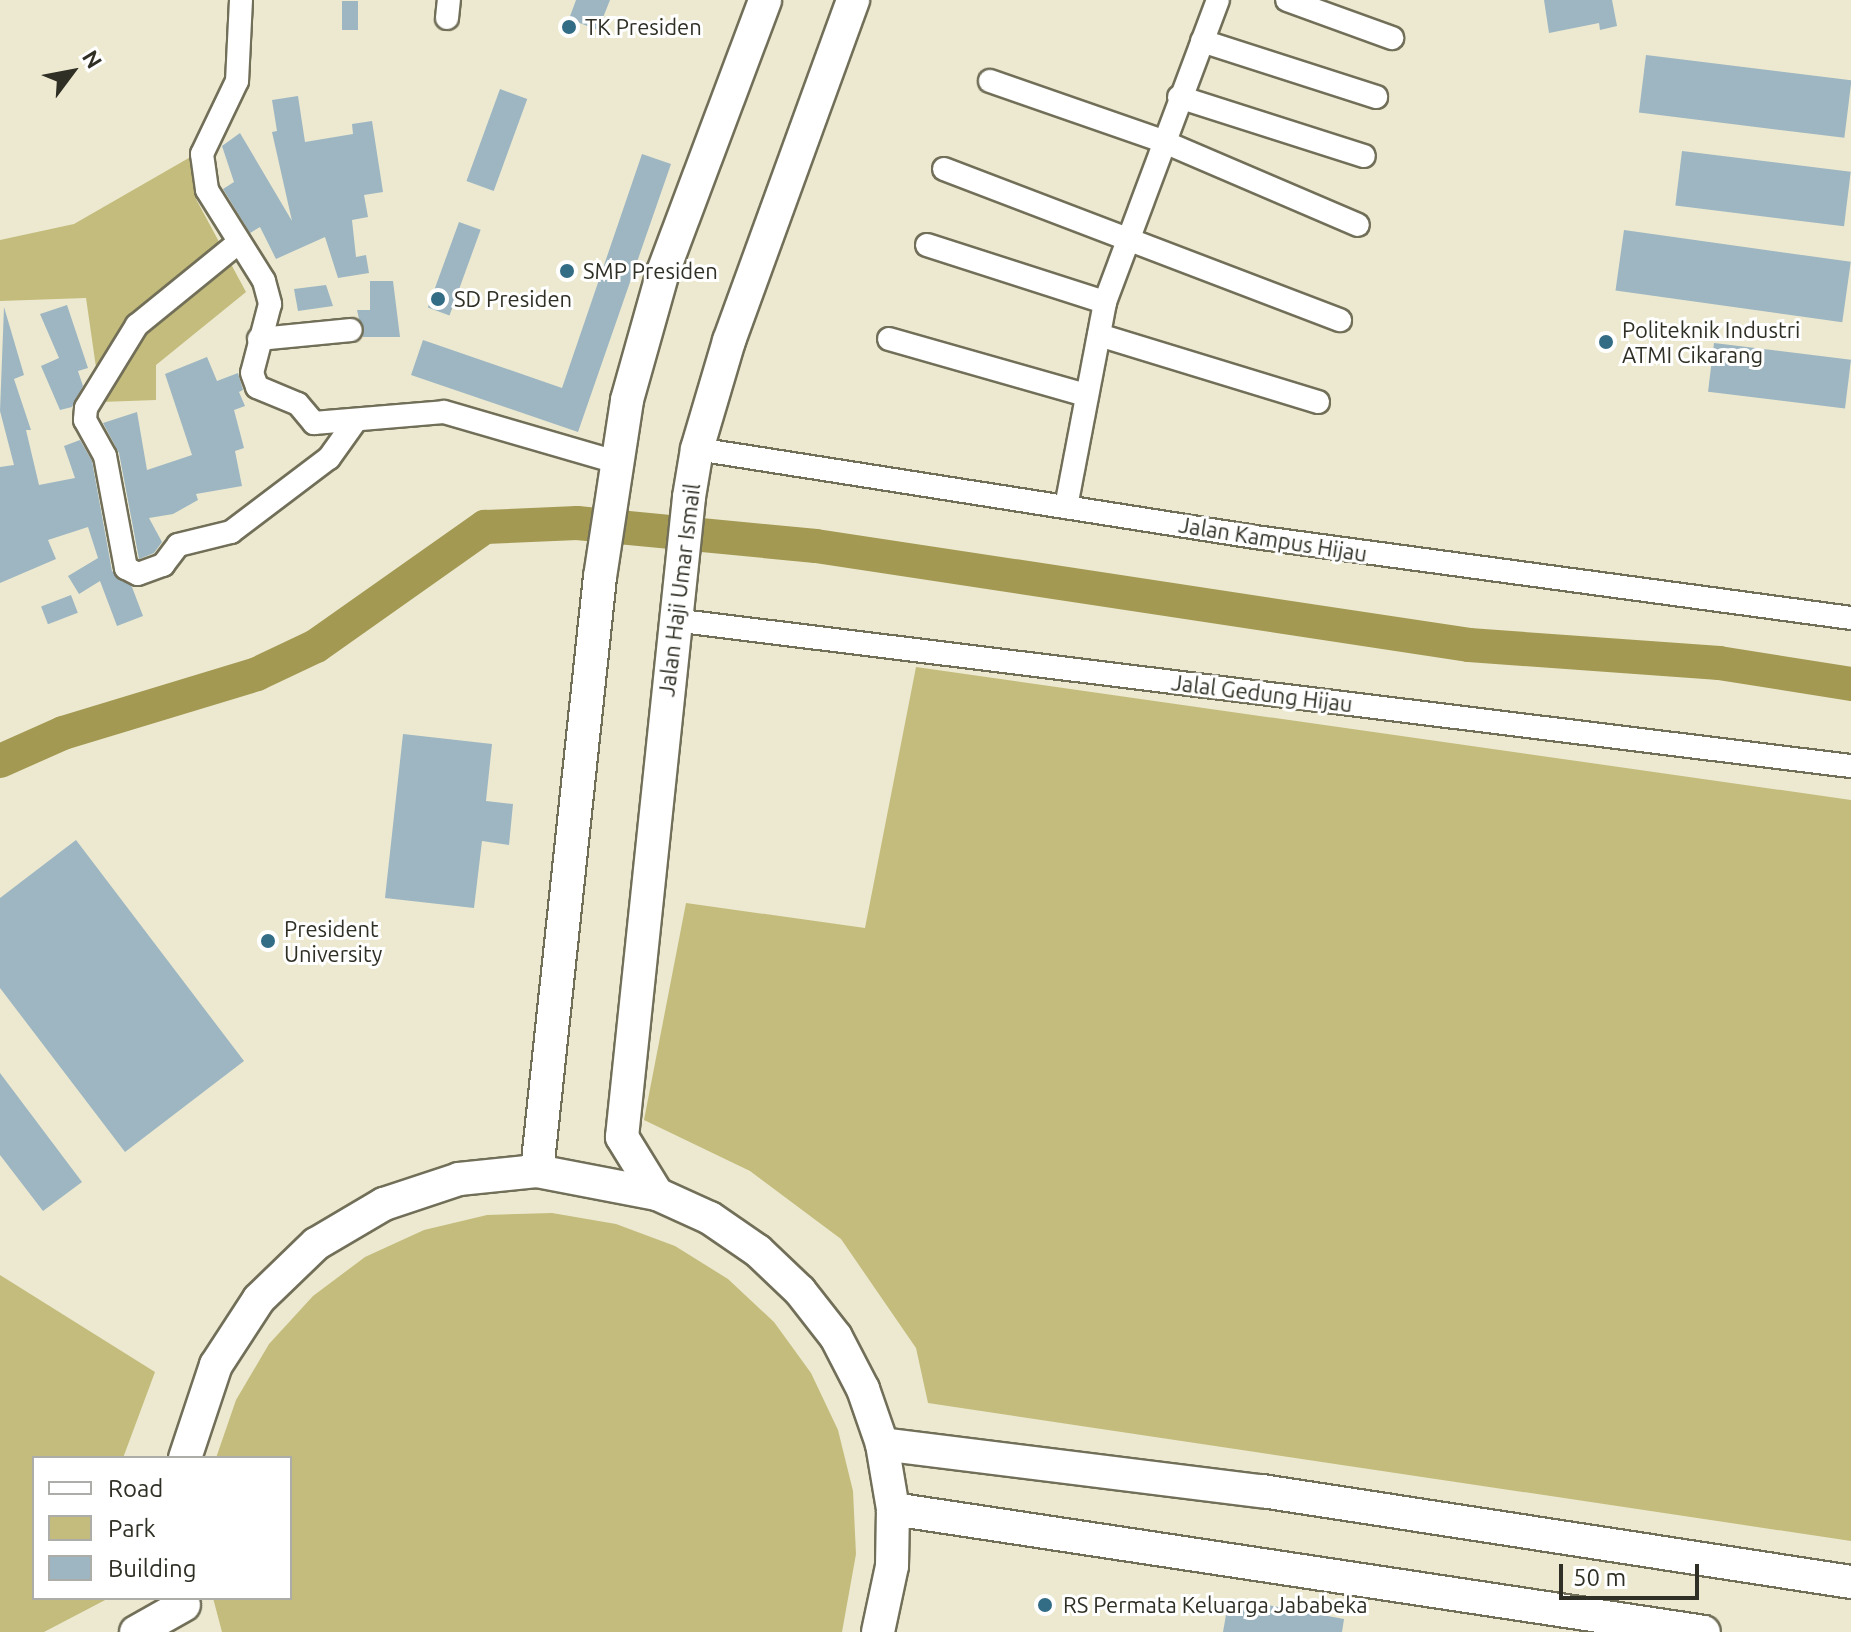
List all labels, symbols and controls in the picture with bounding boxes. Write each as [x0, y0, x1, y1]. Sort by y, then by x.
place label: TK Presiden [585, 14, 702, 40]
marker: TK Presiden [560, 18, 578, 36]
north arrow [32, 32, 112, 112]
text: N [78, 45, 108, 73]
place label: SMP Presiden [583, 258, 718, 284]
marker: SMP Presiden [558, 262, 576, 280]
place label: SD Presiden [454, 286, 572, 312]
marker: SD Presiden [429, 290, 447, 308]
place label: Politeknik Industri ATMI Cikarang [1622, 316, 1800, 368]
marker: Politeknik Industri ATMI Cikarang [1597, 333, 1615, 351]
street label: Jalan Haji Umar Ismail [653, 482, 705, 698]
street label: Jalan Kampus Hijau [1177, 511, 1369, 567]
street label: Jalal Gedung Hijau [1170, 669, 1354, 717]
place label: President University [284, 915, 382, 966]
marker: President University [259, 932, 277, 950]
legend [32, 1456, 292, 1600]
text: Road [108, 1475, 163, 1502]
text: Park [108, 1515, 156, 1542]
scale bar [1563, 1548, 1703, 1598]
text: Building [108, 1555, 196, 1582]
text: 50 m [1573, 1564, 1626, 1591]
place label: RS Permata Keluarga Jababeka [1063, 1592, 1368, 1618]
marker: RS Permata Keluarga Jababeka [1034, 1594, 1056, 1616]

